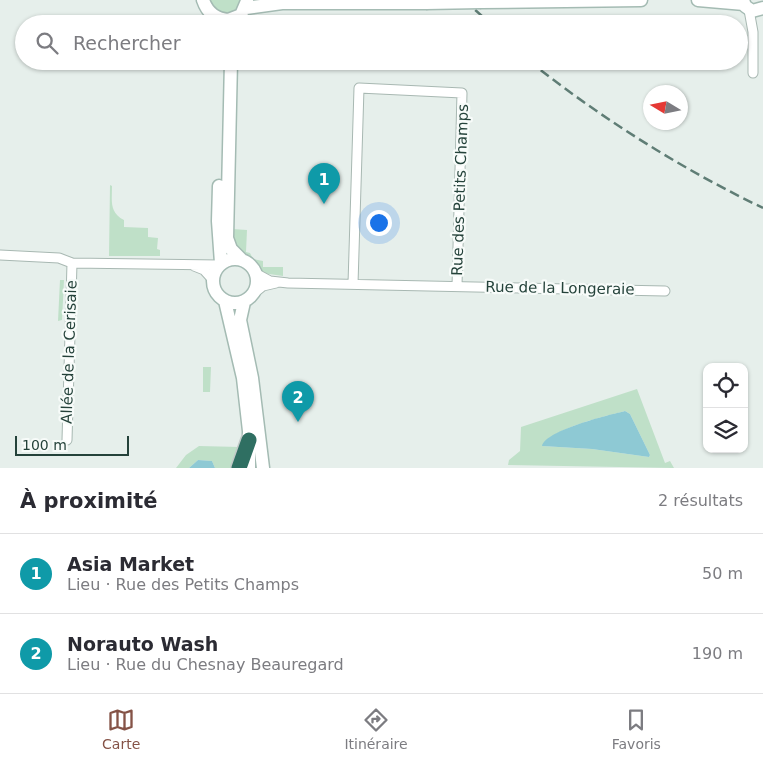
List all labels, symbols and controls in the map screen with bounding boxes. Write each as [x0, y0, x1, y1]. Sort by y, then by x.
search box [15, 15, 748, 70]
icon: search [33, 29, 61, 57]
text: Rechercher [73, 32, 181, 54]
north arrow [643, 85, 688, 130]
street label: Rue des Petits Champs [448, 104, 472, 276]
pin: 1 [308, 163, 340, 204]
your location [366, 210, 392, 236]
street label: Rue de la Longeraie [485, 278, 635, 298]
street label: Allée de la Cerisaie [57, 280, 81, 424]
map controls [703, 363, 748, 453]
button: locate [703, 363, 748, 408]
pin: 2 [282, 381, 314, 422]
button: layers [703, 408, 748, 453]
scale bar [15, 433, 129, 456]
text: 100 m [22, 437, 67, 453]
text: À proximité [20, 489, 157, 513]
text: 2 résultats [658, 491, 743, 510]
text: Asia Market [67, 553, 194, 575]
text: 1 [30, 564, 42, 583]
text: 50 m [702, 564, 743, 583]
text: Lieu · Rue des Petits Champs [67, 575, 299, 594]
text: Norauto Wash [67, 633, 218, 655]
text: 2 [30, 644, 42, 663]
text: 190 m [692, 644, 743, 663]
text: Lieu · Rue du Chesnay Beauregard [67, 655, 344, 674]
tab: Carte [102, 706, 140, 752]
tab: Itinéraire [344, 706, 408, 752]
tab: Favoris [612, 706, 661, 752]

